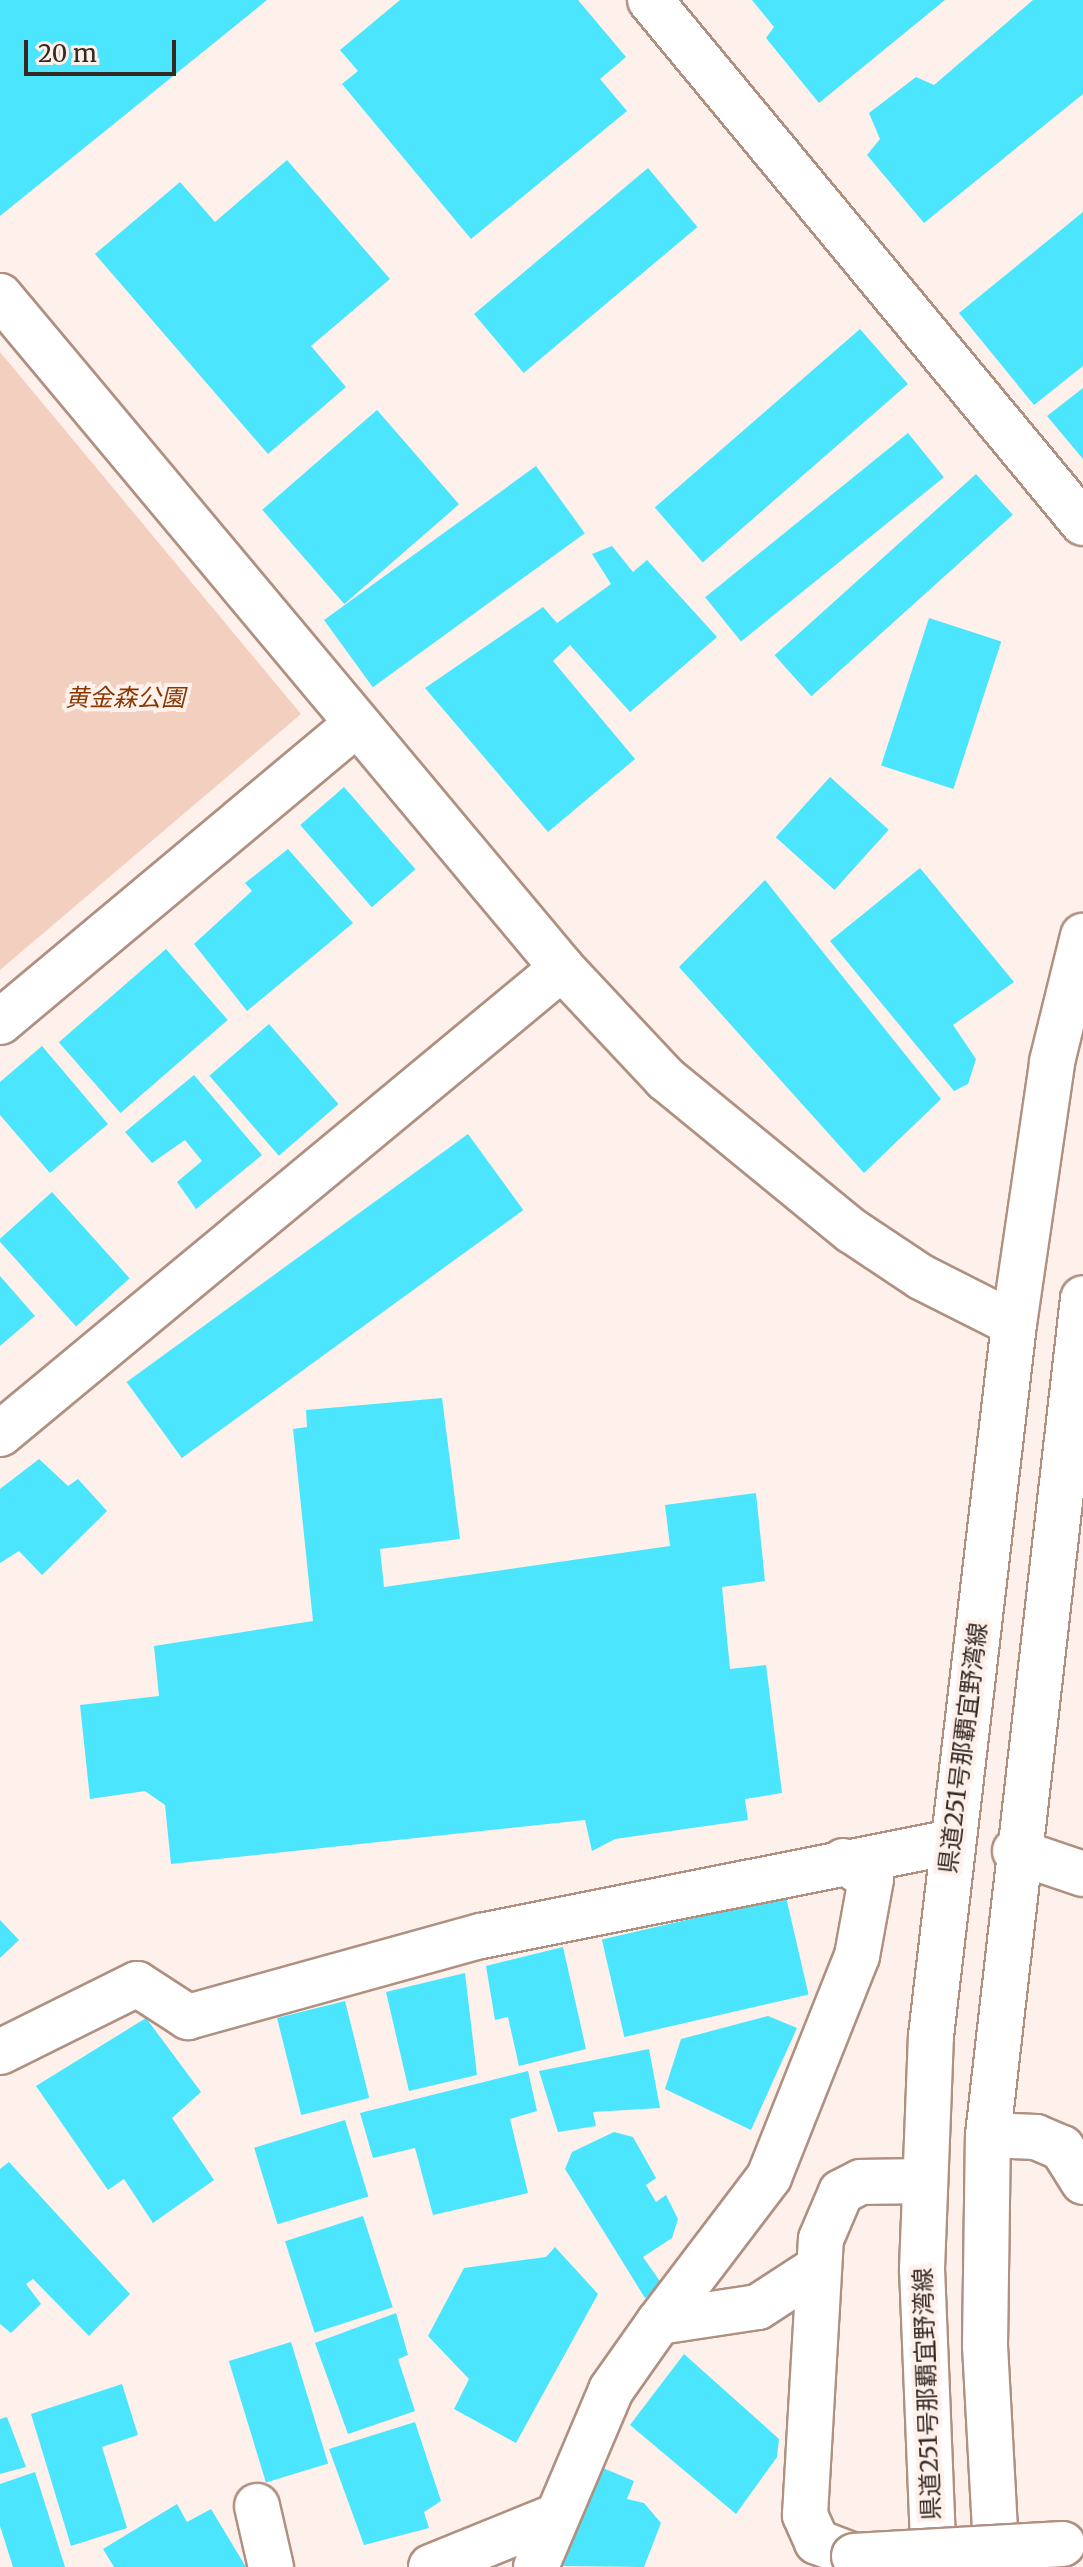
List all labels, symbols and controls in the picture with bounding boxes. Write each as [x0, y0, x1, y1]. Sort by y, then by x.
scale bar [28, 24, 180, 74]
text: 20 m [38, 38, 97, 69]
park label: 黄金森公園 [65, 684, 185, 712]
street label: 県道251号那覇宜野湾線 [933, 1621, 993, 1875]
street label: 県道251号那覇宜野湾線 [908, 2267, 946, 2521]

